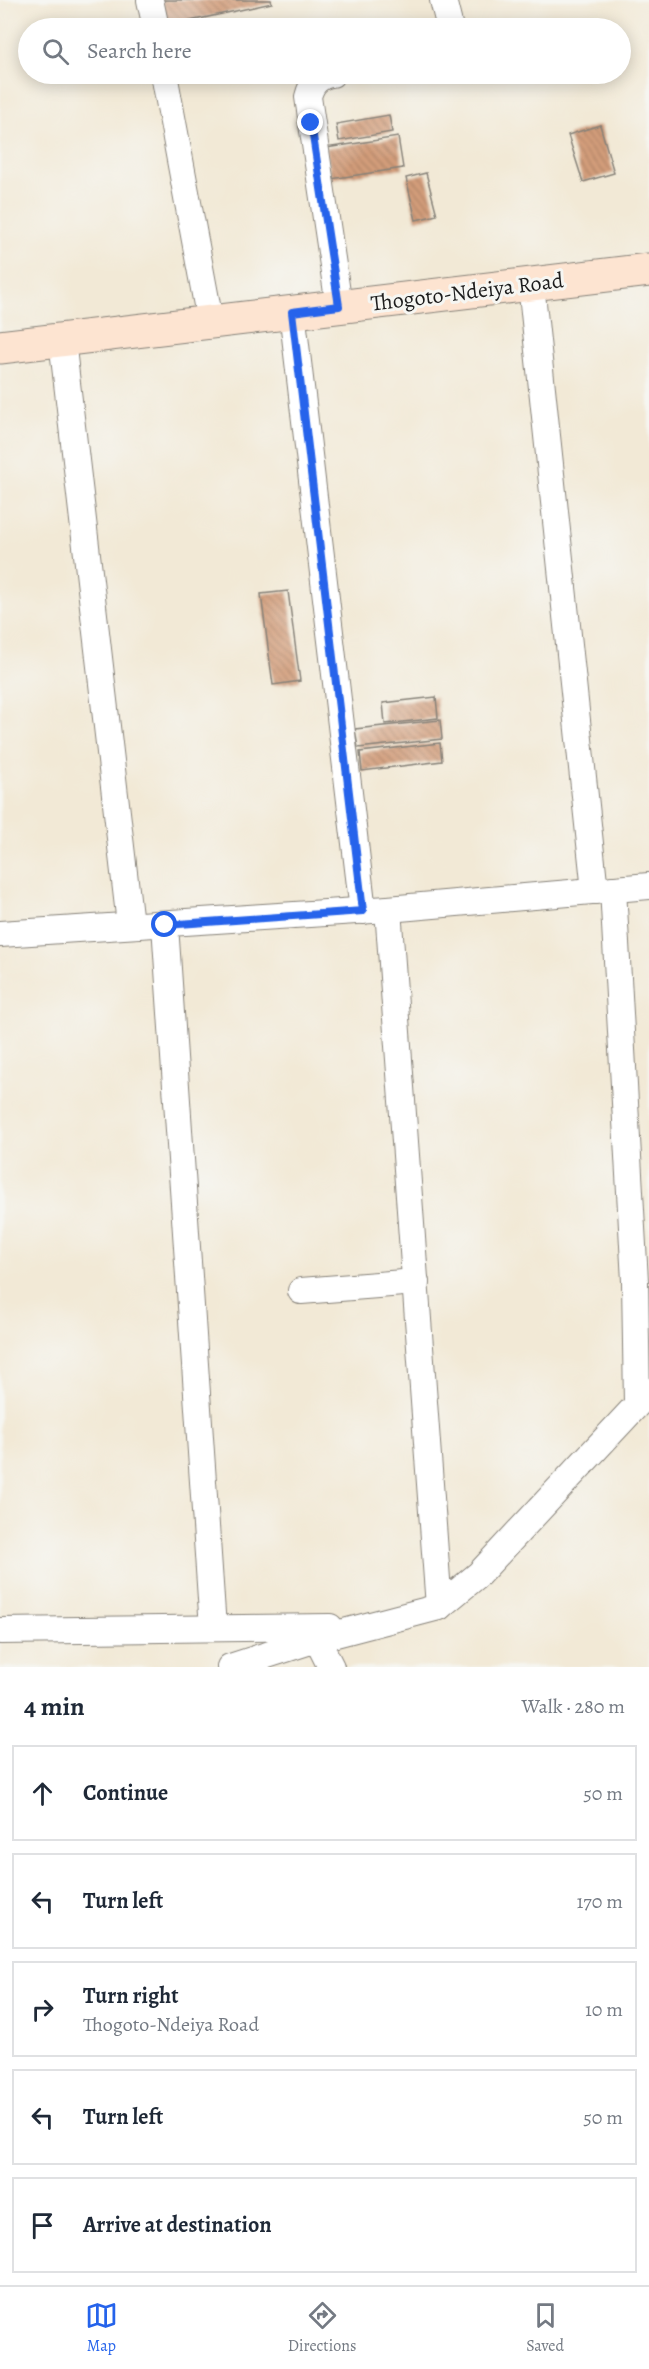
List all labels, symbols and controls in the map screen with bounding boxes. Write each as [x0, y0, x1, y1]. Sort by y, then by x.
search box [18, 18, 631, 84]
icon: search [39, 35, 72, 68]
text: Search here [87, 36, 192, 66]
route end [297, 109, 323, 135]
street label: Thogoto-Ndeiya Road [369, 265, 565, 319]
route start [151, 911, 177, 937]
text: 4 min [24, 1689, 85, 1724]
text: Walk · 280 m [521, 1693, 625, 1720]
icon: ahead [26, 1777, 59, 1810]
text: Continue [83, 1778, 168, 1808]
text: 50 m [583, 1780, 623, 1807]
icon: left [26, 1885, 59, 1918]
text: Turn left [83, 1886, 163, 1916]
text: 170 m [577, 1888, 623, 1915]
text: Turn right [83, 1981, 179, 2011]
icon: right [26, 1993, 59, 2026]
text: 10 m [585, 1996, 623, 2023]
text: Thogoto-Ndeiya Road [83, 2011, 259, 2038]
icon: left [26, 2101, 59, 2134]
text: Turn left [83, 2102, 163, 2132]
text: 50 m [583, 2104, 623, 2131]
icon: arrive [26, 2209, 59, 2242]
text: Arrive at destination [83, 2210, 272, 2240]
tab: Map [85, 2299, 118, 2357]
tab: Directions [288, 2299, 356, 2357]
tab: Saved [526, 2299, 564, 2357]

